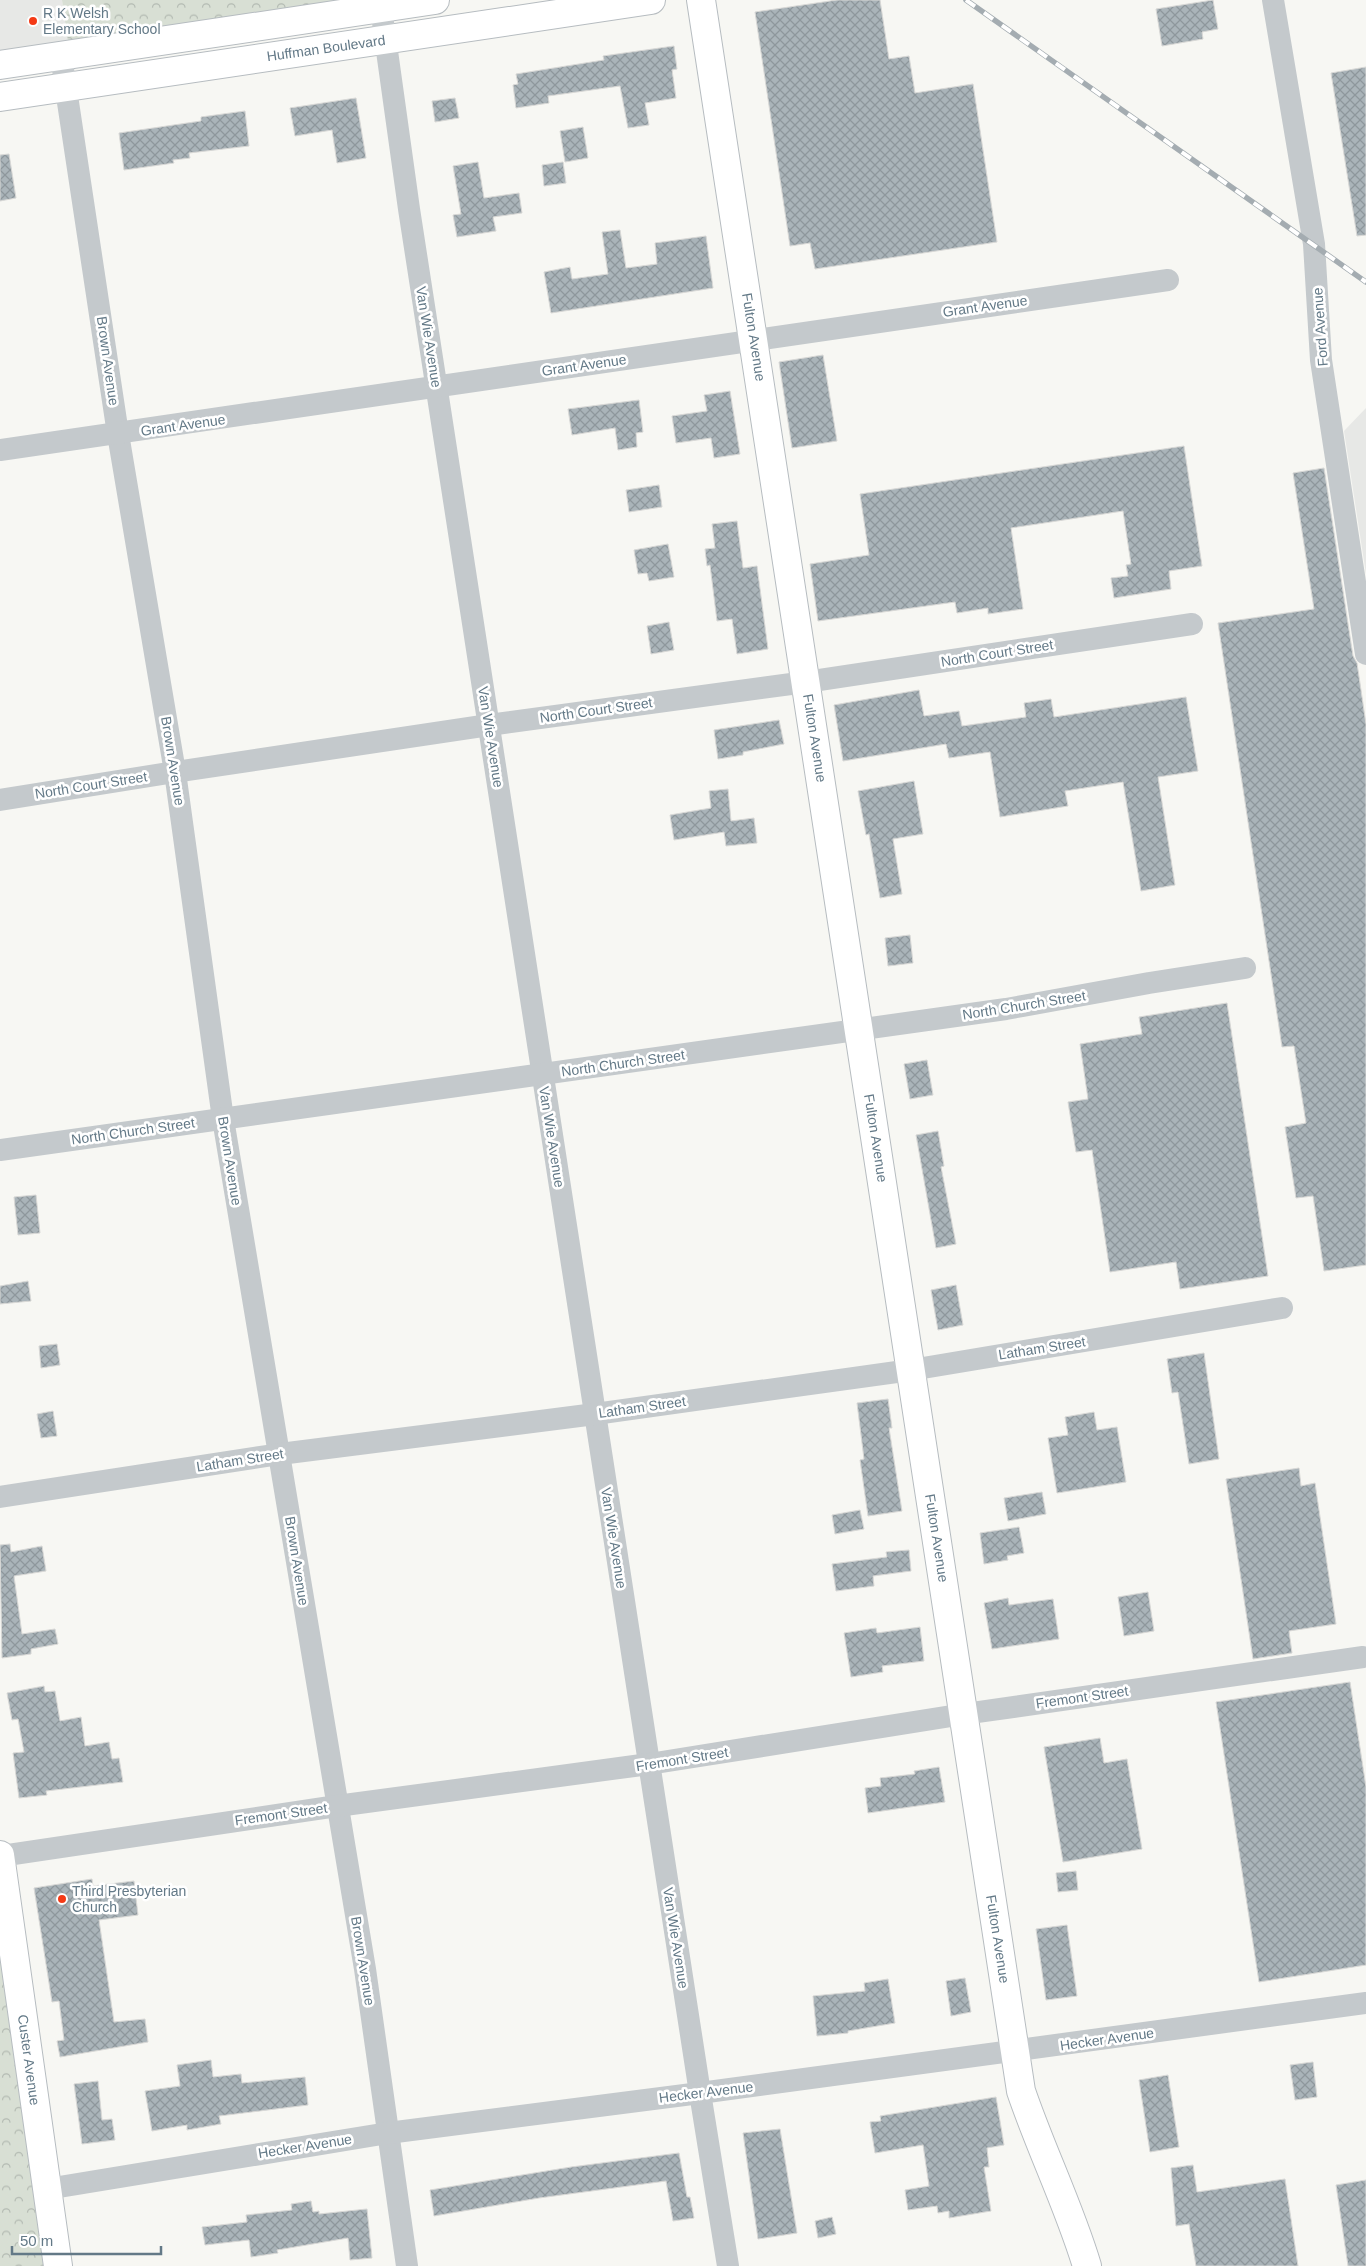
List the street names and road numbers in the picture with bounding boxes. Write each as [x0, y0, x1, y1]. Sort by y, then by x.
street label: Huffman Boulevard [266, 32, 386, 64]
street label: Van Wie Avenue [413, 285, 445, 389]
street label: Ford Avenue [1309, 287, 1331, 367]
street label: Fulton Avenue [739, 292, 769, 383]
street label: Grant Avenue [942, 292, 1029, 320]
street label: Brown Avenue [94, 315, 122, 407]
street label: Grant Avenue [541, 351, 628, 379]
street label: Grant Avenue [140, 411, 227, 439]
street label: North Court Street [940, 636, 1054, 670]
street label: Van Wie Avenue [475, 685, 507, 789]
street label: Fulton Avenue [800, 693, 830, 784]
street label: North Court Street [539, 694, 653, 726]
street label: Brown Avenue [158, 715, 188, 807]
street label: North Court Street [34, 768, 148, 802]
street label: North Church Street [961, 987, 1087, 1023]
street label: North Church Street [560, 1046, 686, 1080]
street label: Van Wie Avenue [536, 1085, 568, 1189]
street label: Fulton Avenue [861, 1093, 891, 1184]
street label: North Church Street [70, 1114, 196, 1148]
street label: Brown Avenue [215, 1115, 245, 1207]
street label: Latham Street [997, 1333, 1087, 1363]
street label: Latham Street [597, 1393, 687, 1421]
street label: Latham Street [195, 1445, 285, 1475]
street label: Van Wie Avenue [598, 1486, 630, 1590]
street label: Fulton Avenue [922, 1493, 952, 1584]
street label: Brown Avenue [282, 1515, 312, 1607]
street label: Fremont Street [1035, 1683, 1129, 1711]
street label: Fremont Street [635, 1744, 729, 1774]
street label: Fremont Street [234, 1800, 328, 1828]
street label: Van Wie Avenue [660, 1886, 692, 1990]
street label: Fulton Avenue [983, 1894, 1013, 1985]
street label: Brown Avenue [348, 1915, 378, 2007]
street label: Custer Avenue [15, 2014, 43, 2107]
street label: Hecker Avenue [1059, 2024, 1155, 2054]
street label: Hecker Avenue [658, 2078, 754, 2106]
street label: Hecker Avenue [257, 2131, 353, 2161]

